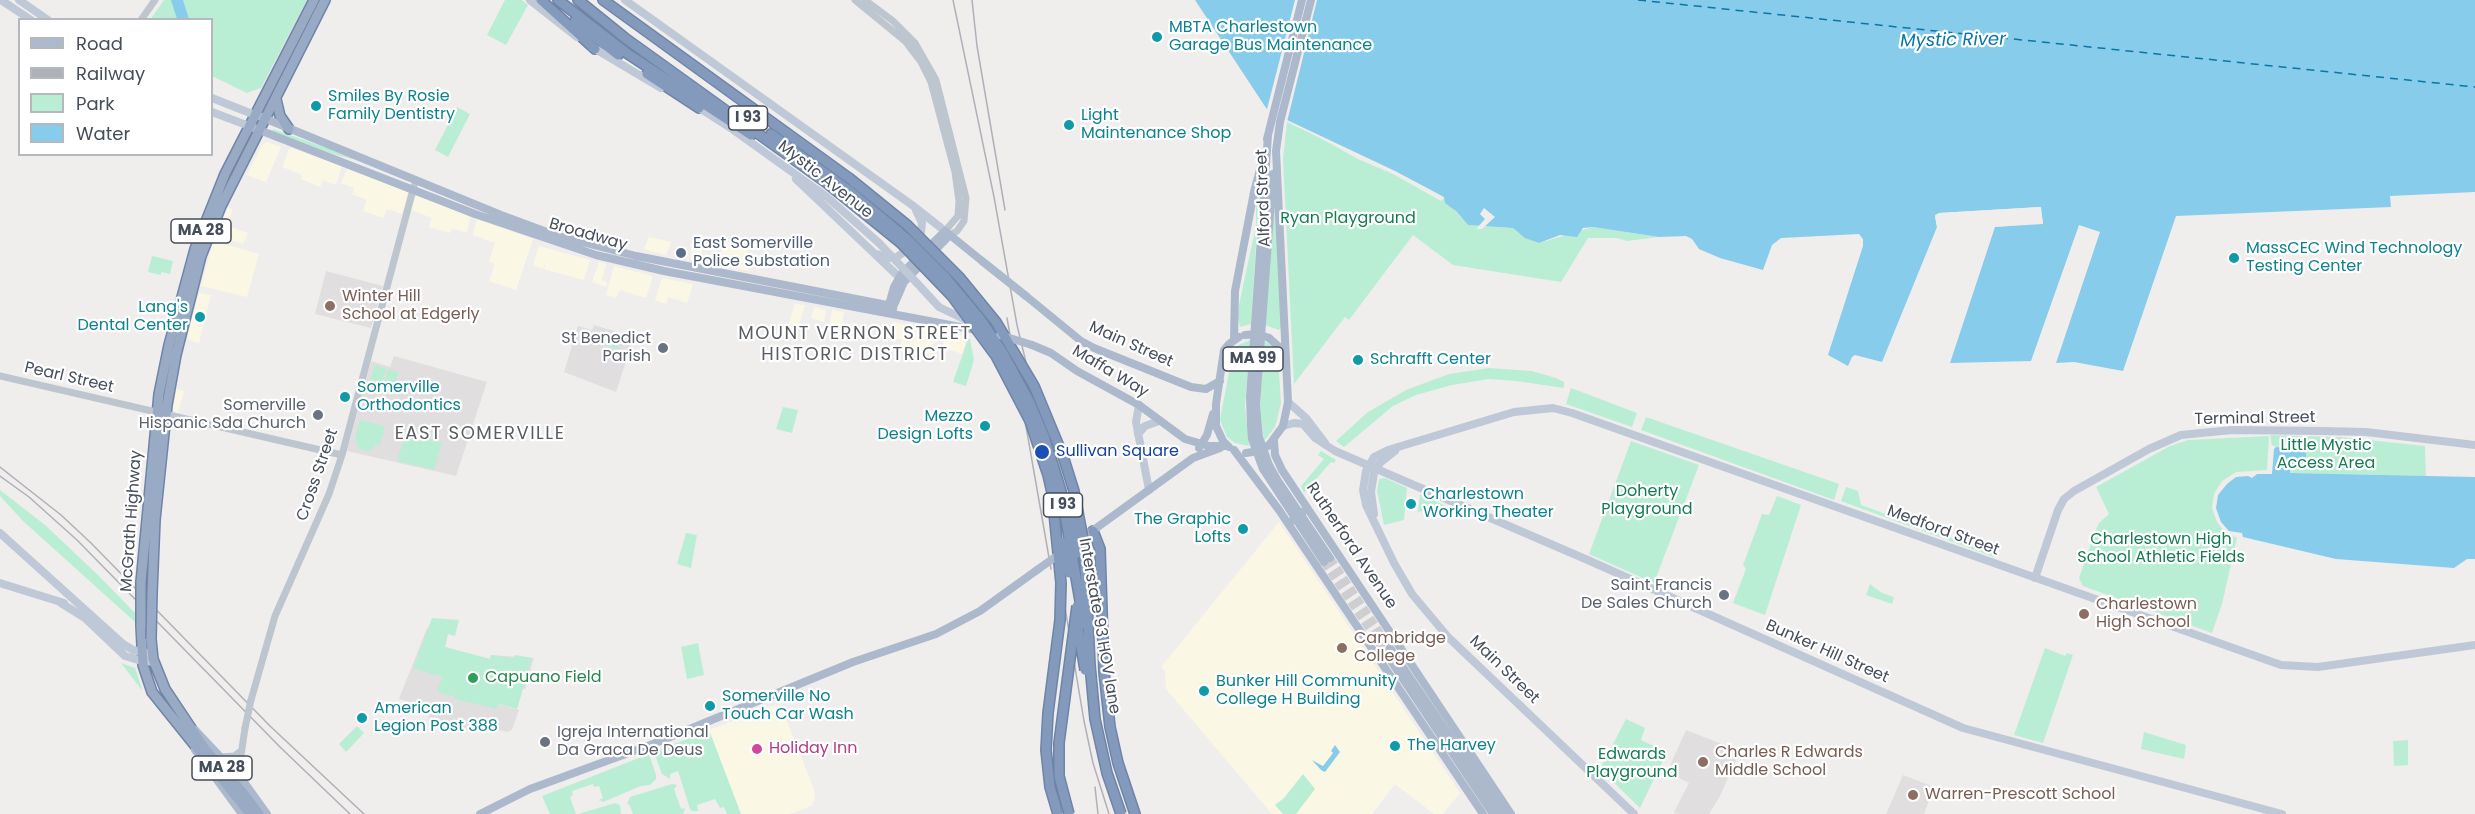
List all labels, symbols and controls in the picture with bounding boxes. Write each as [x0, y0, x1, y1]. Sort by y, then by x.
legend [18, 18, 213, 156]
place label: MBTA Charlestown Garage Bus Maintenance [1169, 18, 1372, 56]
water label: Mystic River [1900, 29, 2006, 53]
marker: MBTA Charlestown Garage Bus Maintenance [1150, 30, 1164, 44]
text: Road [76, 31, 123, 56]
text: Railway [76, 61, 145, 86]
place label: Smiles By Rosie Family Dentistry [328, 87, 455, 125]
text: Park [76, 91, 115, 116]
marker: Smiles By Rosie Family Dentistry [309, 99, 323, 113]
road number: I 93 [728, 106, 768, 130]
place label: Light Maintenance Shop [1081, 106, 1231, 144]
marker: Light Maintenance Shop [1062, 118, 1076, 132]
text: Water [76, 121, 130, 146]
street label: Mystic Avenue [774, 137, 876, 223]
street label: Alford Street [1253, 149, 1275, 247]
park label: Ryan Playground [1280, 209, 1416, 229]
street label: Broadway [547, 215, 629, 255]
road number: MA 28 [171, 219, 231, 243]
place label: East Somerville Police Substation [693, 234, 830, 272]
place label: MassCEC Wind Technology Testing Center [2246, 239, 2462, 277]
marker: East Somerville Police Substation [674, 246, 688, 260]
marker: MassCEC Wind Technology Testing Center [2227, 251, 2241, 265]
place label: Winter Hill School at Edgerly [342, 287, 480, 325]
place label: Lang's Dental Center [77, 298, 188, 336]
marker: Winter Hill School at Edgerly [323, 299, 337, 313]
marker: Lang's Dental Center [193, 310, 207, 324]
street label: Main Street [1086, 318, 1176, 372]
district label: MOUNT VERNON STREET HISTORIC DISTRICT [738, 323, 972, 366]
place label: St Benedict Parish [561, 329, 651, 367]
marker: St Benedict Parish [656, 341, 670, 355]
street label: Maffa Way [1068, 342, 1152, 402]
road number: MA 99 [1223, 347, 1283, 371]
place label: Schrafft Center [1370, 350, 1491, 370]
marker: Schrafft Center [1351, 353, 1365, 367]
street label: Pearl Street [22, 358, 116, 398]
place label: Somerville Orthodontics [357, 378, 461, 416]
marker: Somerville Orthodontics [338, 390, 352, 404]
place label: Somerville Hispanic Sda Church [139, 396, 306, 434]
place label: Mezzo Design Lofts [878, 407, 973, 445]
marker: Somerville Hispanic Sda Church [311, 408, 325, 422]
street label: Terminal Street [2194, 408, 2316, 430]
marker: Mezzo Design Lofts [978, 419, 992, 433]
district label: EAST SOMERVILLE [395, 423, 565, 445]
street label: Cross Street [293, 426, 343, 524]
park label: Little Mystic Access Area [2277, 436, 2375, 474]
place label: Sullivan Square [1056, 442, 1179, 462]
marker: Sullivan Square [1033, 443, 1051, 461]
street label: McGrath Highway [117, 449, 147, 593]
street label: Rutherford Avenue [1302, 479, 1400, 613]
park label: Doherty Playground [1601, 482, 1693, 520]
place label: Charlestown Working Theater [1423, 485, 1554, 523]
road number: I 93 [1044, 493, 1082, 517]
marker: Charlestown Working Theater [1404, 497, 1418, 511]
street label: Medford Street [1884, 502, 2002, 560]
place label: The Graphic Lofts [1134, 510, 1231, 548]
marker: The Graphic Lofts [1236, 522, 1250, 536]
park label: Charlestown High School Athletic Fields [2077, 530, 2245, 568]
street label: Interstate 93 HOV lane [1074, 537, 1124, 715]
place label: Saint Francis De Sales Church [1581, 576, 1712, 614]
marker: Saint Francis De Sales Church [1717, 588, 1731, 602]
place label: Charlestown High School [2096, 595, 2197, 633]
marker: Charlestown High School [2077, 607, 2091, 621]
street label: Bunker Hill Street [1762, 616, 1892, 688]
place label: Cambridge College [1354, 629, 1446, 667]
street label: Main Street [1465, 632, 1543, 708]
marker: Cambridge College [1335, 641, 1349, 655]
place label: Capuano Field [485, 668, 601, 688]
marker: Capuano Field [466, 671, 480, 685]
place label: Bunker Hill Community College H Building [1216, 672, 1397, 710]
marker: Bunker Hill Community College H Building [1197, 684, 1211, 698]
place label: Somerville No Touch Car Wash [722, 687, 854, 725]
place label: American Legion Post 388 [374, 699, 498, 737]
marker: Somerville No Touch Car Wash [703, 699, 717, 713]
marker: American Legion Post 388 [355, 711, 369, 725]
place label: Igreja International Da Graca De Deus [557, 723, 709, 761]
marker: Igreja International Da Graca De Deus [538, 735, 552, 749]
place label: The Harvey [1407, 736, 1496, 756]
place label: Holiday Inn [769, 739, 858, 759]
marker: The Harvey [1388, 739, 1402, 753]
marker: Holiday Inn [750, 742, 764, 756]
place label: Charles R Edwards Middle School [1715, 743, 1863, 781]
park label: Edwards Playground [1586, 745, 1678, 783]
marker: Charles R Edwards Middle School [1696, 755, 1710, 769]
road number: MA 28 [192, 756, 252, 780]
place label: Warren-Prescott School [1925, 785, 2115, 805]
marker: Warren-Prescott School [1906, 788, 1920, 802]

